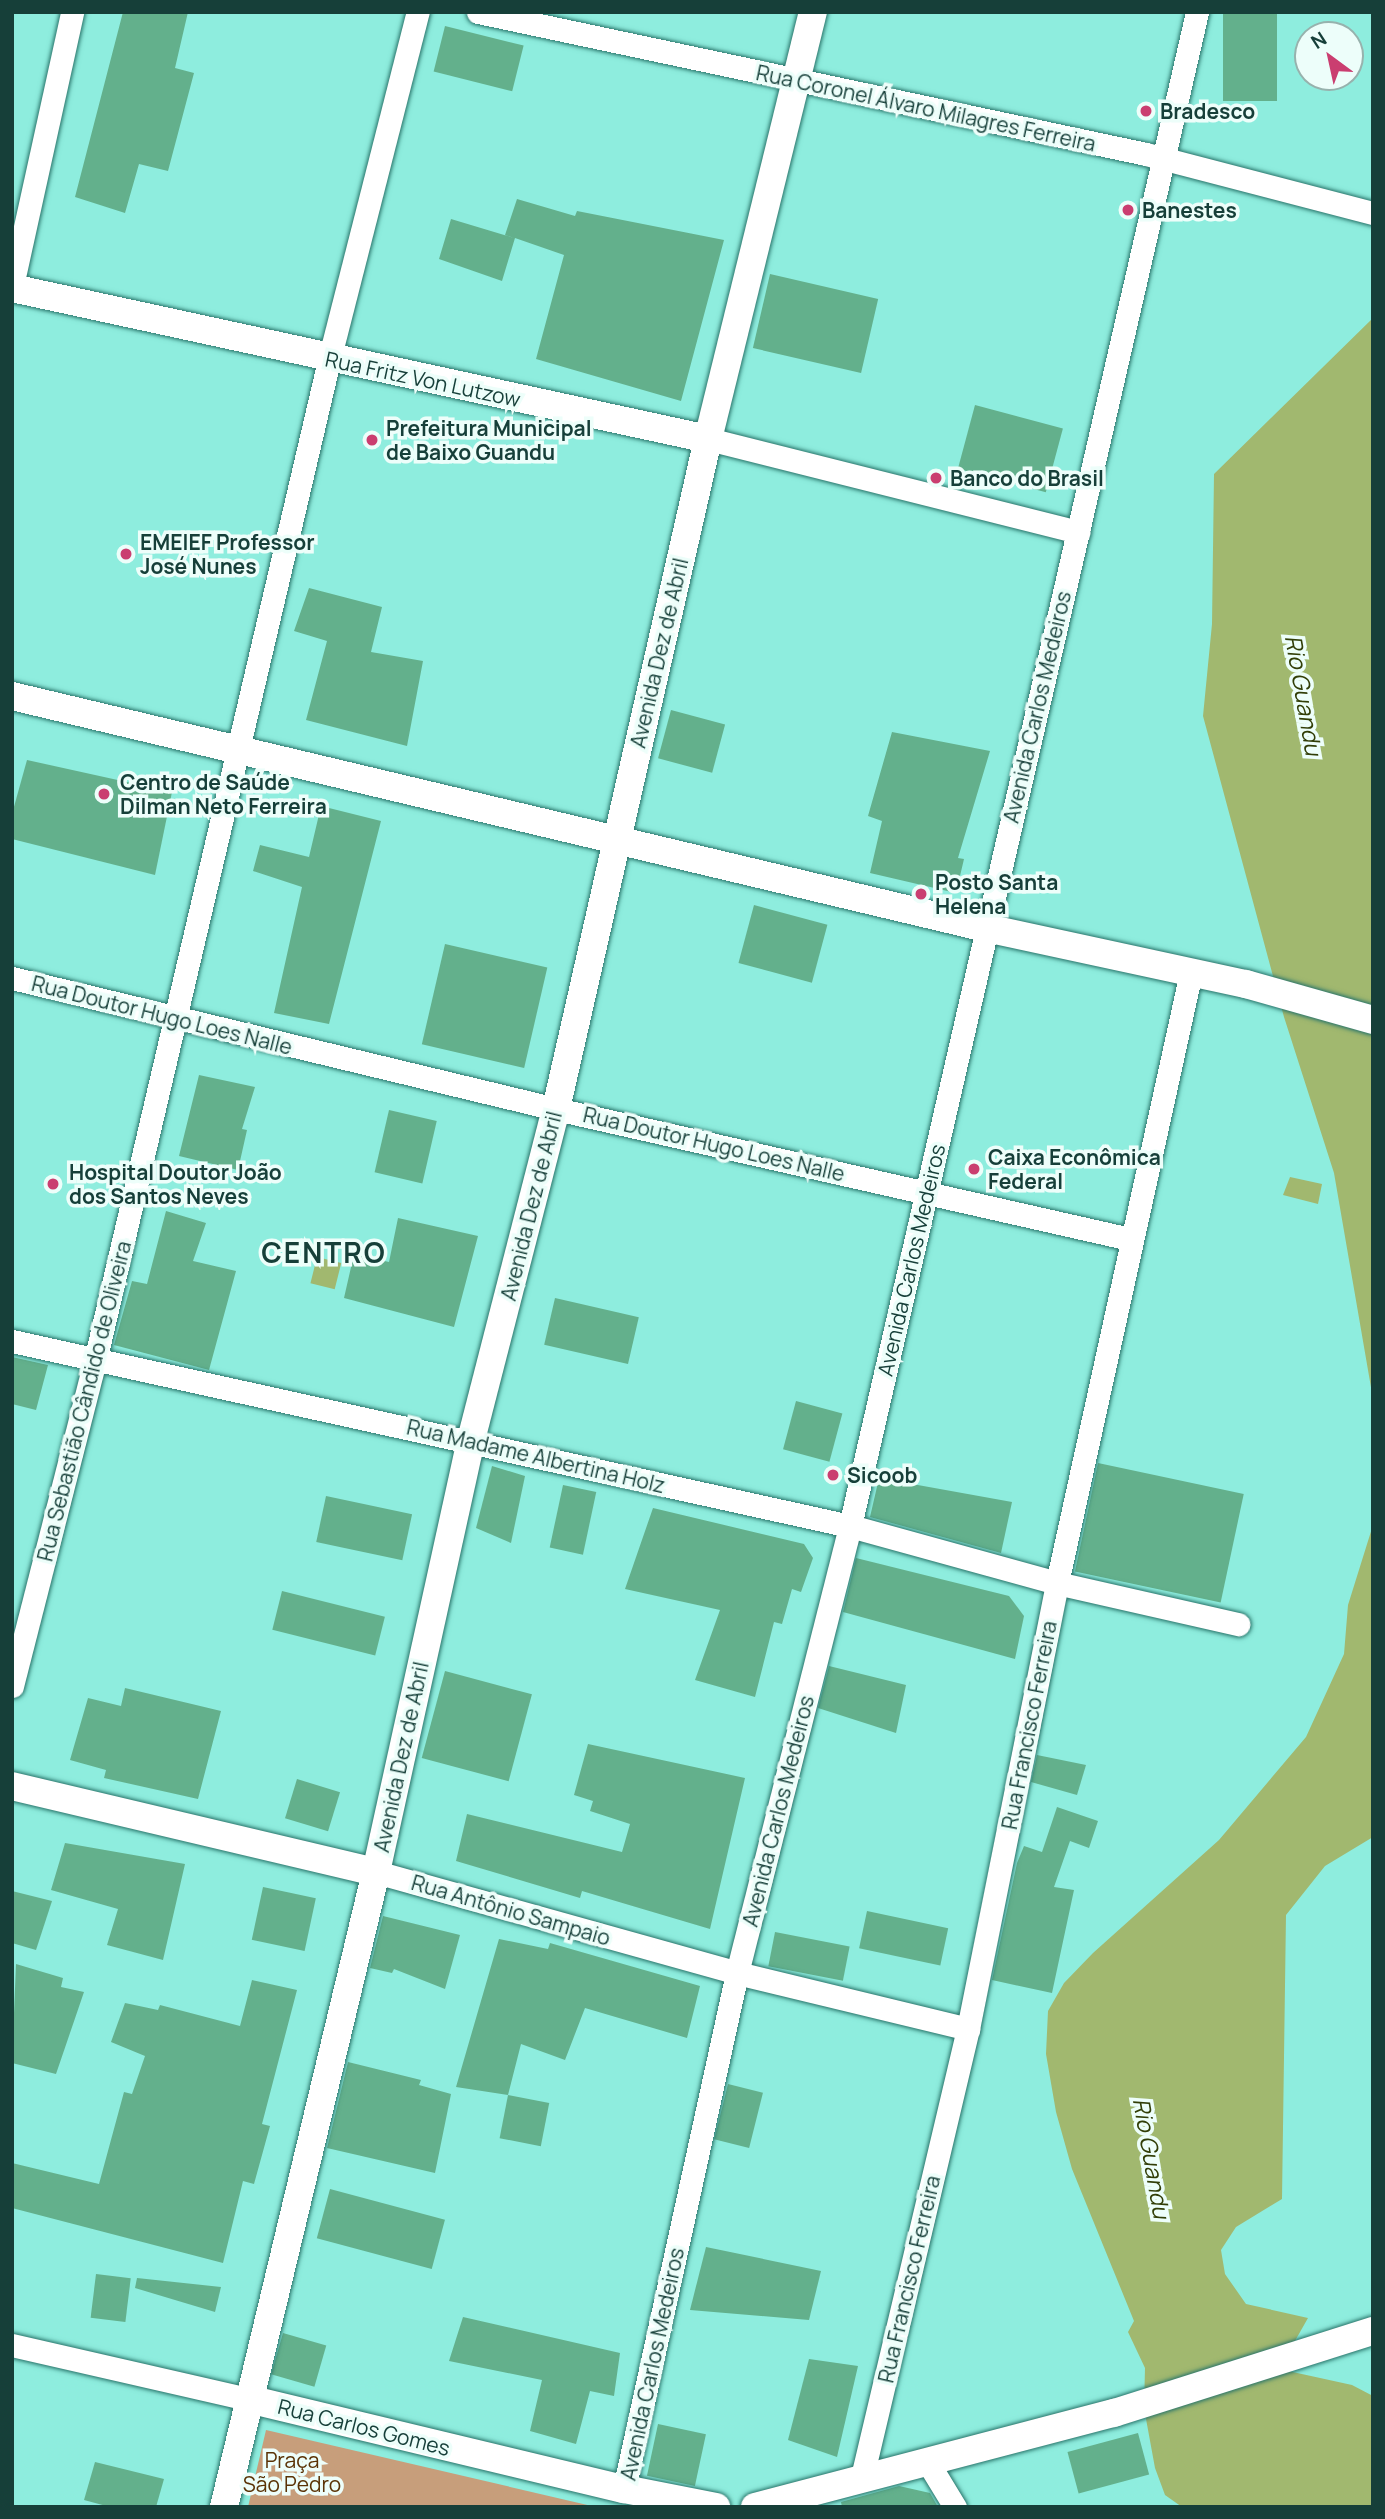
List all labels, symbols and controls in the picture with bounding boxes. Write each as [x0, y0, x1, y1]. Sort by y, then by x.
north arrow [1294, 21, 1364, 91]
text: N [1306, 25, 1331, 55]
street label: Rua Coronel Álvaro Milagres Ferreira [754, 60, 1098, 156]
place label: Bradesco [1160, 98, 1255, 124]
marker: Bradesco [1138, 103, 1154, 119]
place label: Banestes [1142, 197, 1237, 223]
marker: Banestes [1120, 202, 1136, 218]
street label: Rua Fritz Von Lutzow [323, 346, 523, 412]
place label: Prefeitura Municipal de Baixo Guandu [386, 415, 592, 465]
marker: Prefeitura Municipal de Baixo Guandu [364, 432, 380, 448]
place label: Banco do Brasil [950, 465, 1104, 491]
marker: Banco do Brasil [928, 470, 944, 486]
place label: EMEIEF Professor José Nunes [140, 529, 315, 579]
marker: EMEIEF Professor José Nunes [118, 546, 134, 562]
street label: Avenida Dez de Abril [625, 556, 693, 750]
street label: Avenida Carlos Medeiros [998, 589, 1076, 825]
water label: Rio Guandu [1280, 633, 1328, 757]
place label: Centro de Saúde Dilman Neto Ferreira [120, 769, 327, 819]
marker: Centro de Saúde Dilman Neto Ferreira [94, 784, 114, 804]
place label: Posto Santa Helena [935, 869, 1058, 919]
marker: Posto Santa Helena [913, 886, 929, 902]
street label: Rua Doutor Hugo Loes Nalle [29, 970, 295, 1060]
street label: Rua Doutor Hugo Loes Nalle [581, 1102, 847, 1186]
street label: Avenida Dez de Abril [495, 1109, 567, 1303]
street label: Avenida Carlos Medeiros [872, 1142, 950, 1378]
place label: Caixa Econômica Federal [988, 1144, 1161, 1194]
place label: Hospital Doutor João dos Santos Neves [69, 1159, 282, 1209]
marker: Caixa Econômica Federal [966, 1161, 982, 1177]
marker: Hospital Doutor João dos Santos Neves [43, 1174, 63, 1194]
district label: CENTRO [262, 1235, 386, 1269]
street label: Rua Sebastião Cândido de Oliveira [32, 1238, 136, 1564]
street label: Rua Madame Albertina Holz [404, 1414, 668, 1498]
place label: Sicoob [847, 1462, 917, 1488]
marker: Sicoob [825, 1467, 841, 1483]
street label: Rua Francisco Ferreira [996, 1619, 1062, 1831]
street label: Avenida Dez de Abril [368, 1659, 434, 1855]
street label: Avenida Carlos Medeiros [737, 1693, 819, 1929]
street label: Rua Antônio Sampaio [409, 1870, 613, 1950]
water label: Rio Guandu [1128, 2096, 1176, 2220]
street label: Rua Francisco Ferreira [873, 2173, 945, 2385]
street label: Avenida Carlos Medeiros [615, 2245, 689, 2483]
street label: Rua Carlos Gomes [275, 2393, 453, 2461]
park label: Praça São Pedro [243, 2447, 341, 2497]

